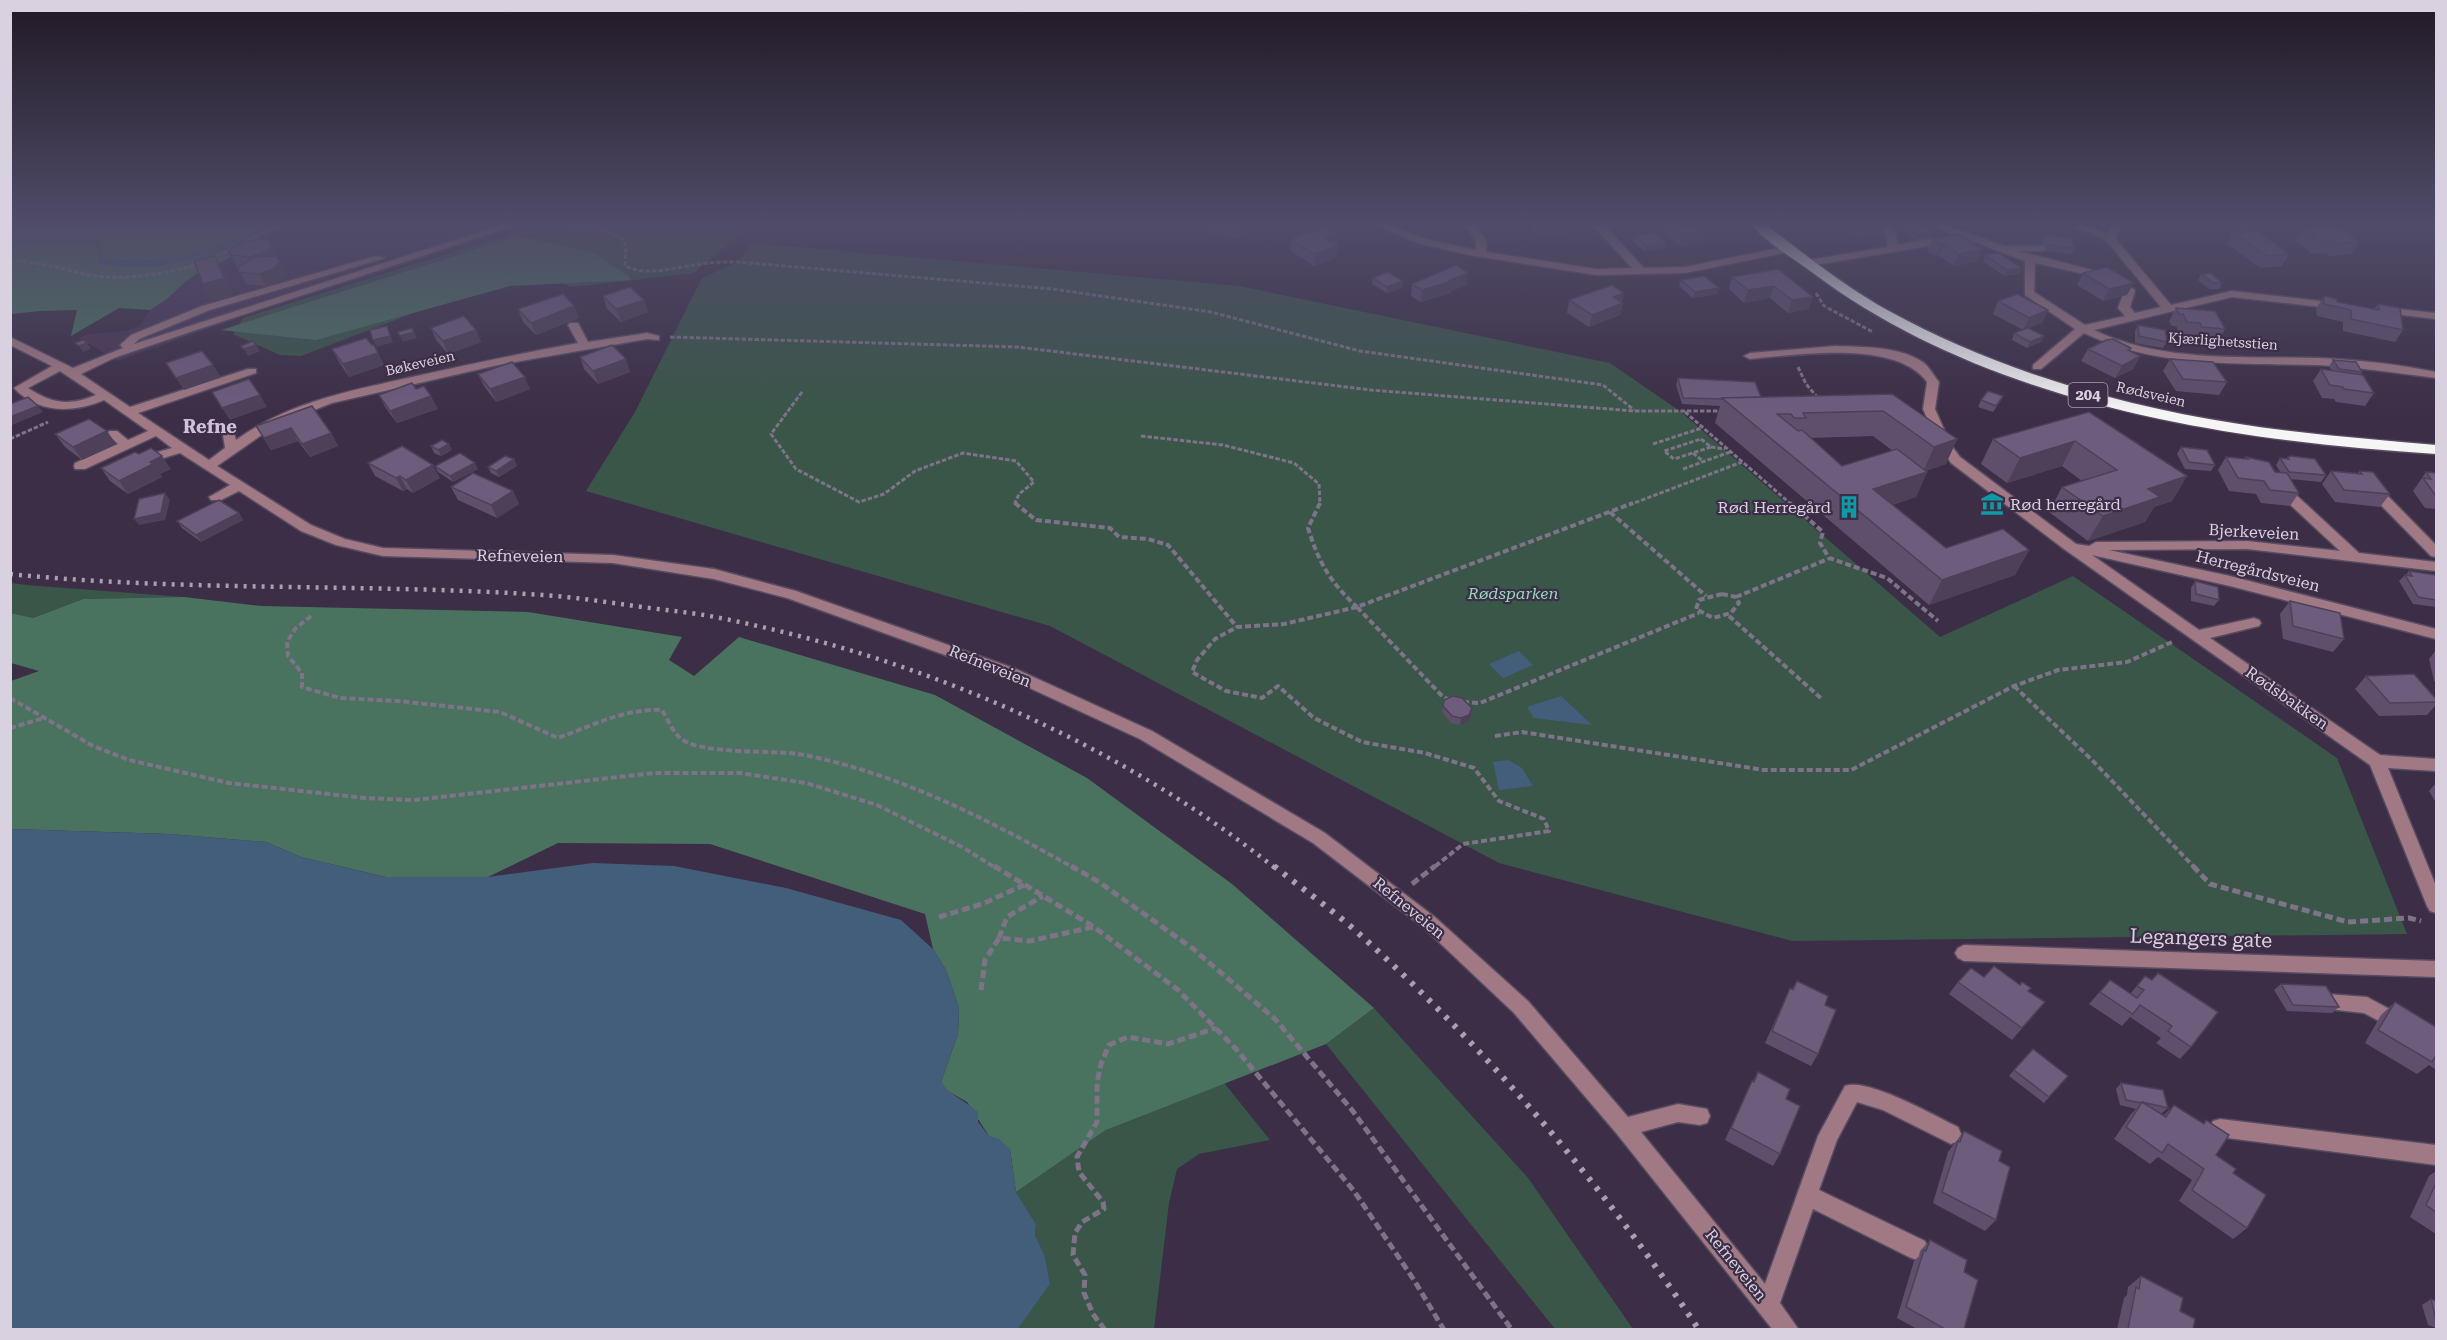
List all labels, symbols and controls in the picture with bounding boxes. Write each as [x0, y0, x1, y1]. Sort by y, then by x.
street label: Kjærlighetsstien [2167, 329, 2279, 353]
street label: Bøkeveien [384, 347, 456, 379]
street label: Rødsveien [2115, 378, 2187, 410]
road number: 204 [2068, 383, 2108, 407]
district label: Refne [183, 416, 237, 437]
museum icon: Rød herregård [1979, 491, 2005, 517]
building icon: Rød Herregård [1836, 494, 1862, 520]
place label: Rød herregård [2010, 495, 2121, 514]
place label: Rød Herregård [1717, 498, 1831, 517]
street label: Bjerkeveien [2208, 520, 2300, 544]
street label: Refneveien [477, 546, 563, 566]
street label: Herregårdsveien [2194, 546, 2322, 596]
park label: Rødsparken [1467, 584, 1558, 603]
street label: Refneveien [946, 641, 1034, 691]
street label: Rødsbakken [2242, 663, 2332, 733]
street label: Refneveien [1369, 873, 1449, 943]
street label: Legangers gate [2129, 924, 2273, 952]
street label: Refneveien [1701, 1225, 1771, 1305]

